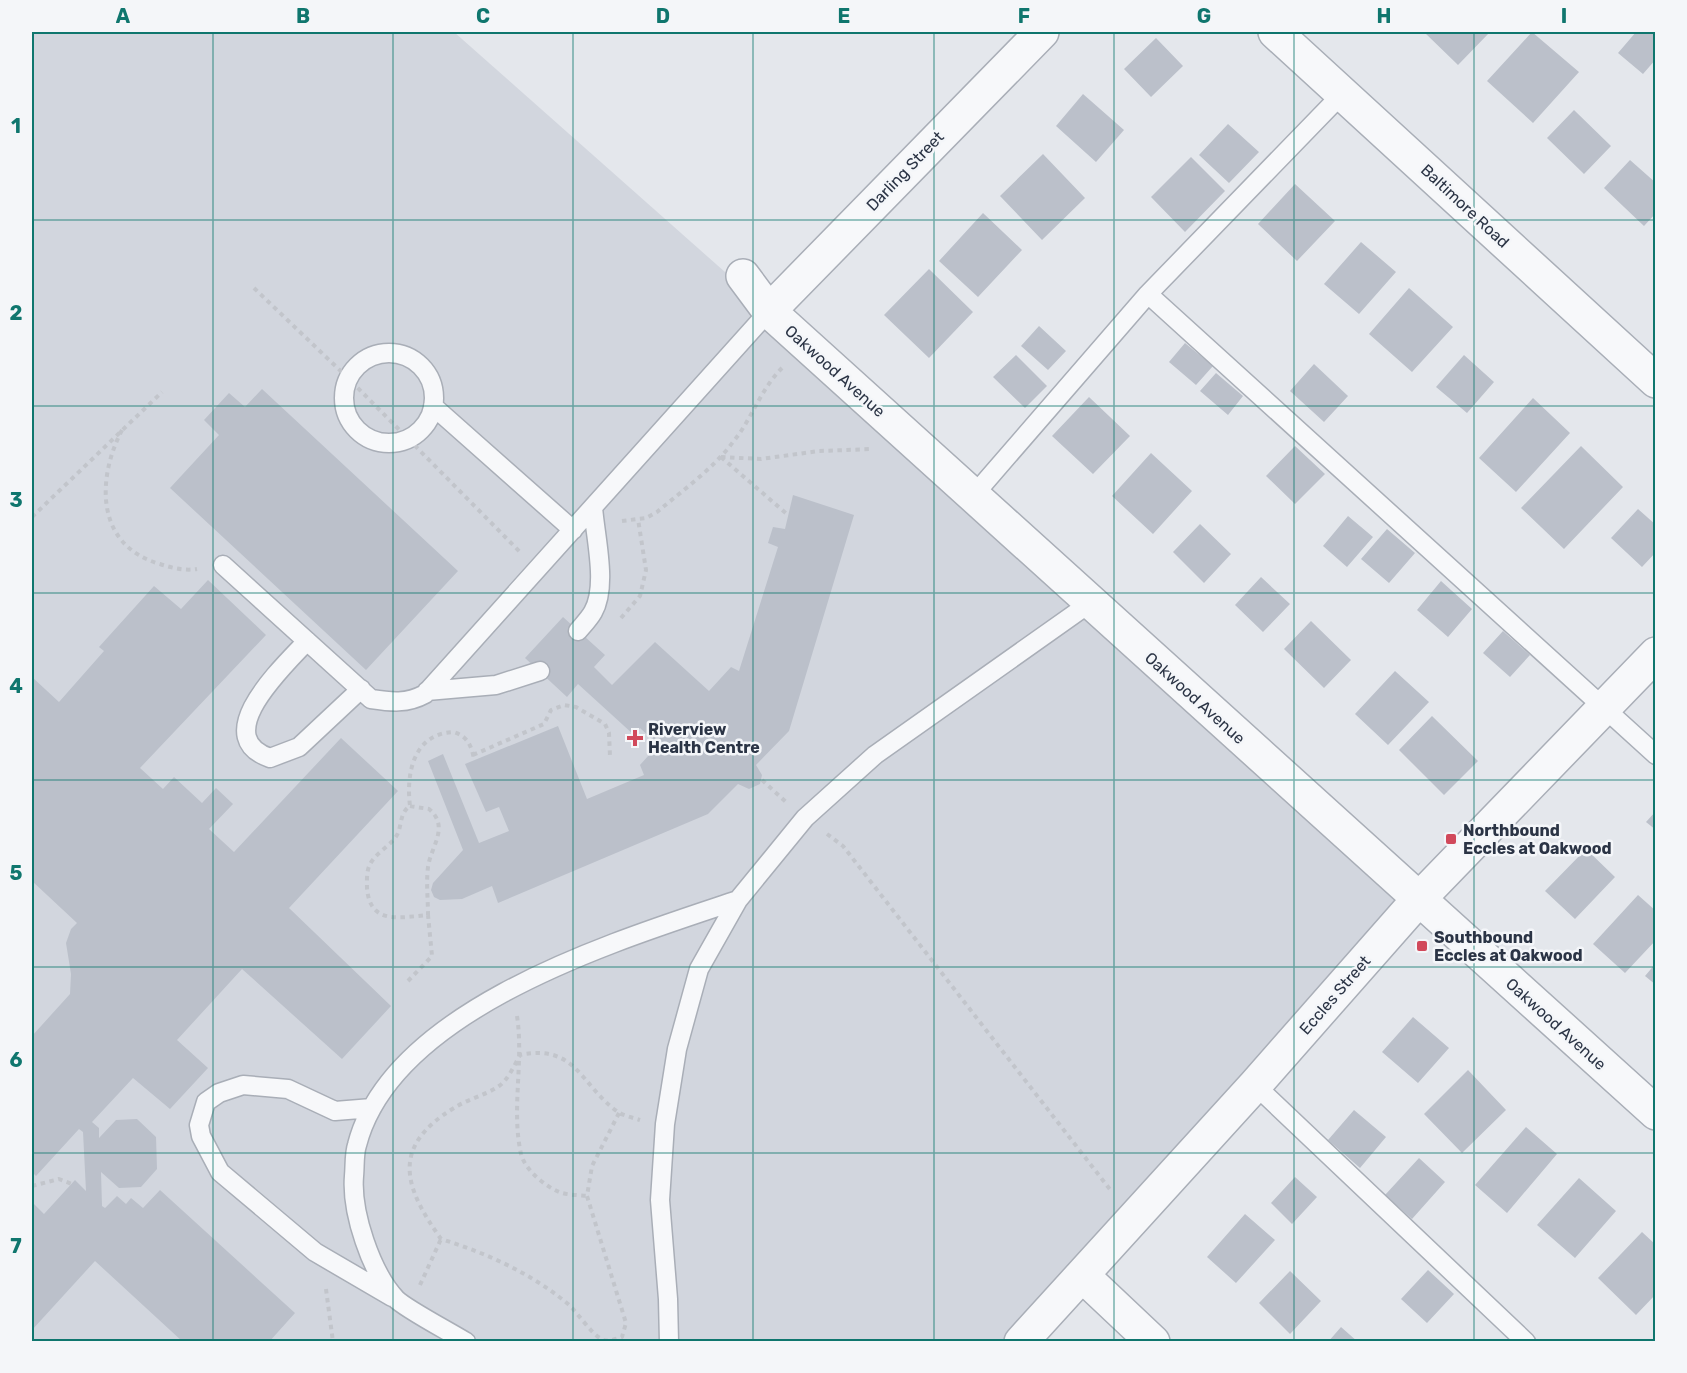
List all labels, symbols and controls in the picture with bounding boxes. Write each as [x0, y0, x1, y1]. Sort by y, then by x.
text: A [116, 4, 131, 28]
text: B [296, 4, 310, 28]
text: C [476, 4, 490, 28]
text: D [656, 4, 670, 28]
text: E [838, 4, 850, 28]
text: F [1018, 4, 1030, 28]
text: G [1197, 4, 1211, 28]
text: H [1377, 4, 1391, 28]
text: I [1561, 4, 1567, 28]
text: 1 [11, 114, 21, 138]
street label: Darling Street [862, 127, 948, 215]
street label: Baltimore Road [1417, 160, 1513, 252]
text: 2 [10, 301, 23, 325]
street label: Oakwood Avenue [781, 321, 889, 421]
text: 3 [9, 488, 23, 512]
street label: Oakwood Avenue [1141, 648, 1249, 748]
text: 4 [9, 674, 23, 698]
place label: Riverview Health Centre [648, 720, 760, 757]
marker: Riverview Health Centre [626, 729, 644, 747]
place label: Northbound Eccles at Oakwood [1463, 821, 1612, 858]
marker: Northbound Eccles at Oakwood [1444, 832, 1458, 846]
text: 5 [10, 861, 23, 885]
place label: Southbound Eccles at Oakwood [1434, 928, 1583, 965]
marker: Southbound Eccles at Oakwood [1415, 939, 1429, 953]
street label: Eccles Street [1296, 952, 1374, 1038]
street label: Oakwood Avenue [1502, 974, 1610, 1074]
text: 6 [9, 1048, 23, 1072]
text: 7 [10, 1234, 22, 1258]

